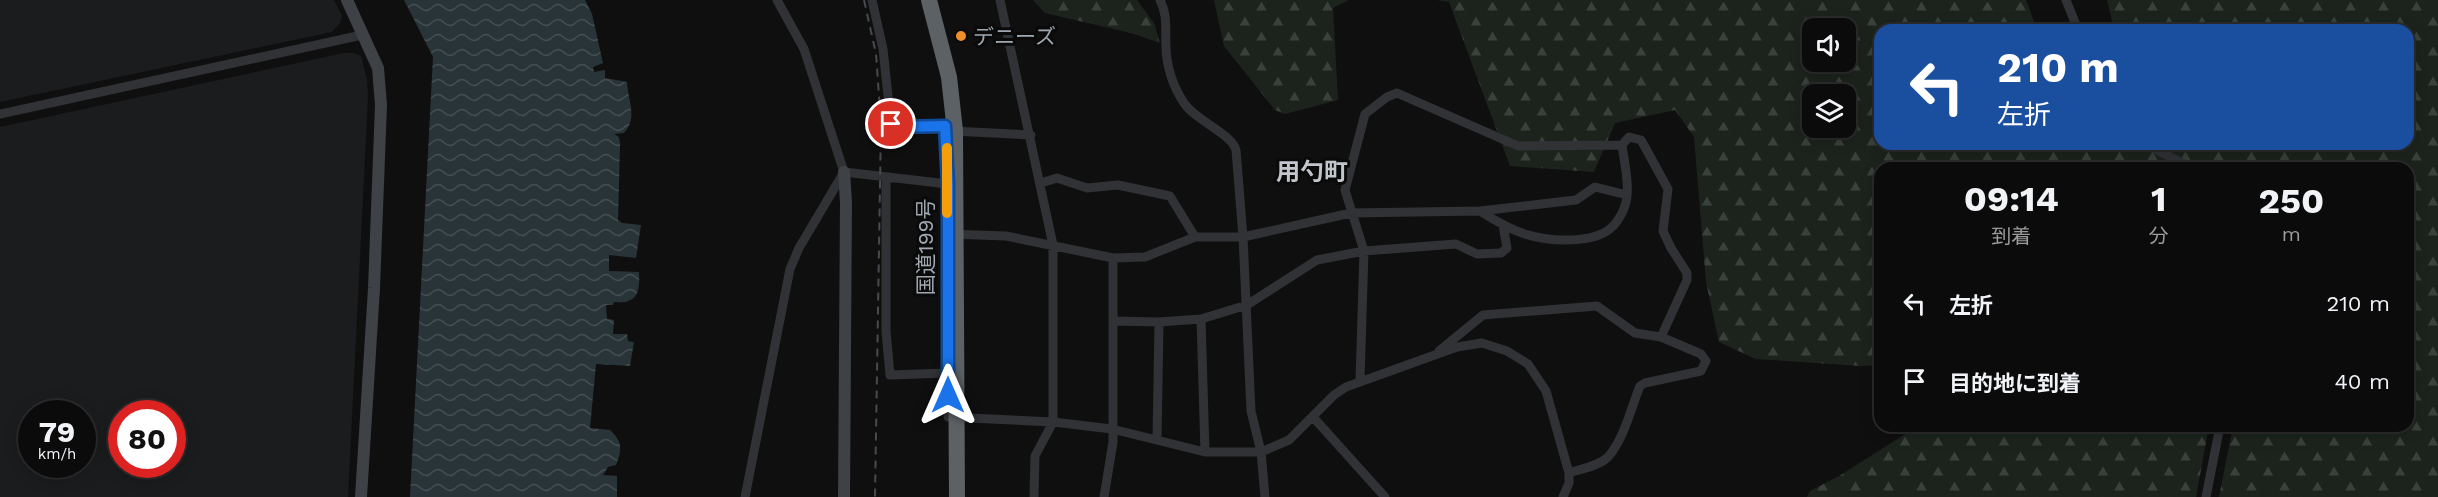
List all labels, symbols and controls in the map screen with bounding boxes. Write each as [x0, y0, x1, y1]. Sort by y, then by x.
map controls [1802, 18, 1856, 138]
button: sound [1802, 18, 1856, 72]
place label: デニーズ [973, 24, 1056, 49]
marker: デニーズ [954, 29, 968, 43]
text: 210 m [1997, 43, 2119, 92]
icon: left [1898, 48, 1976, 126]
button: layers [1802, 84, 1856, 138]
pin [865, 98, 916, 149]
text: 左折 [1997, 99, 2051, 131]
icon: arrive [874, 107, 907, 140]
district label: 用勺町 [1276, 158, 1348, 186]
text: 09:14 [1964, 178, 2059, 220]
text: 1 [2151, 178, 2166, 220]
text: 250 [2259, 180, 2324, 222]
street label: 国道199号 [913, 198, 938, 296]
text: m [2282, 222, 2301, 246]
text: 到着 [1991, 224, 2031, 248]
text: 分 [2149, 224, 2169, 248]
icon: left [1898, 287, 1931, 320]
text: 210 m [2326, 291, 2390, 316]
text: 左折 [1949, 293, 1993, 318]
position arrow [916, 363, 980, 427]
icon: arrive [1898, 365, 1931, 398]
text: 40 m [2334, 369, 2390, 394]
text: 目的地に到着 [1949, 371, 2081, 396]
speed limit sign: 80 [108, 400, 186, 478]
text: 79 [39, 414, 75, 449]
text: km/h [38, 445, 76, 463]

